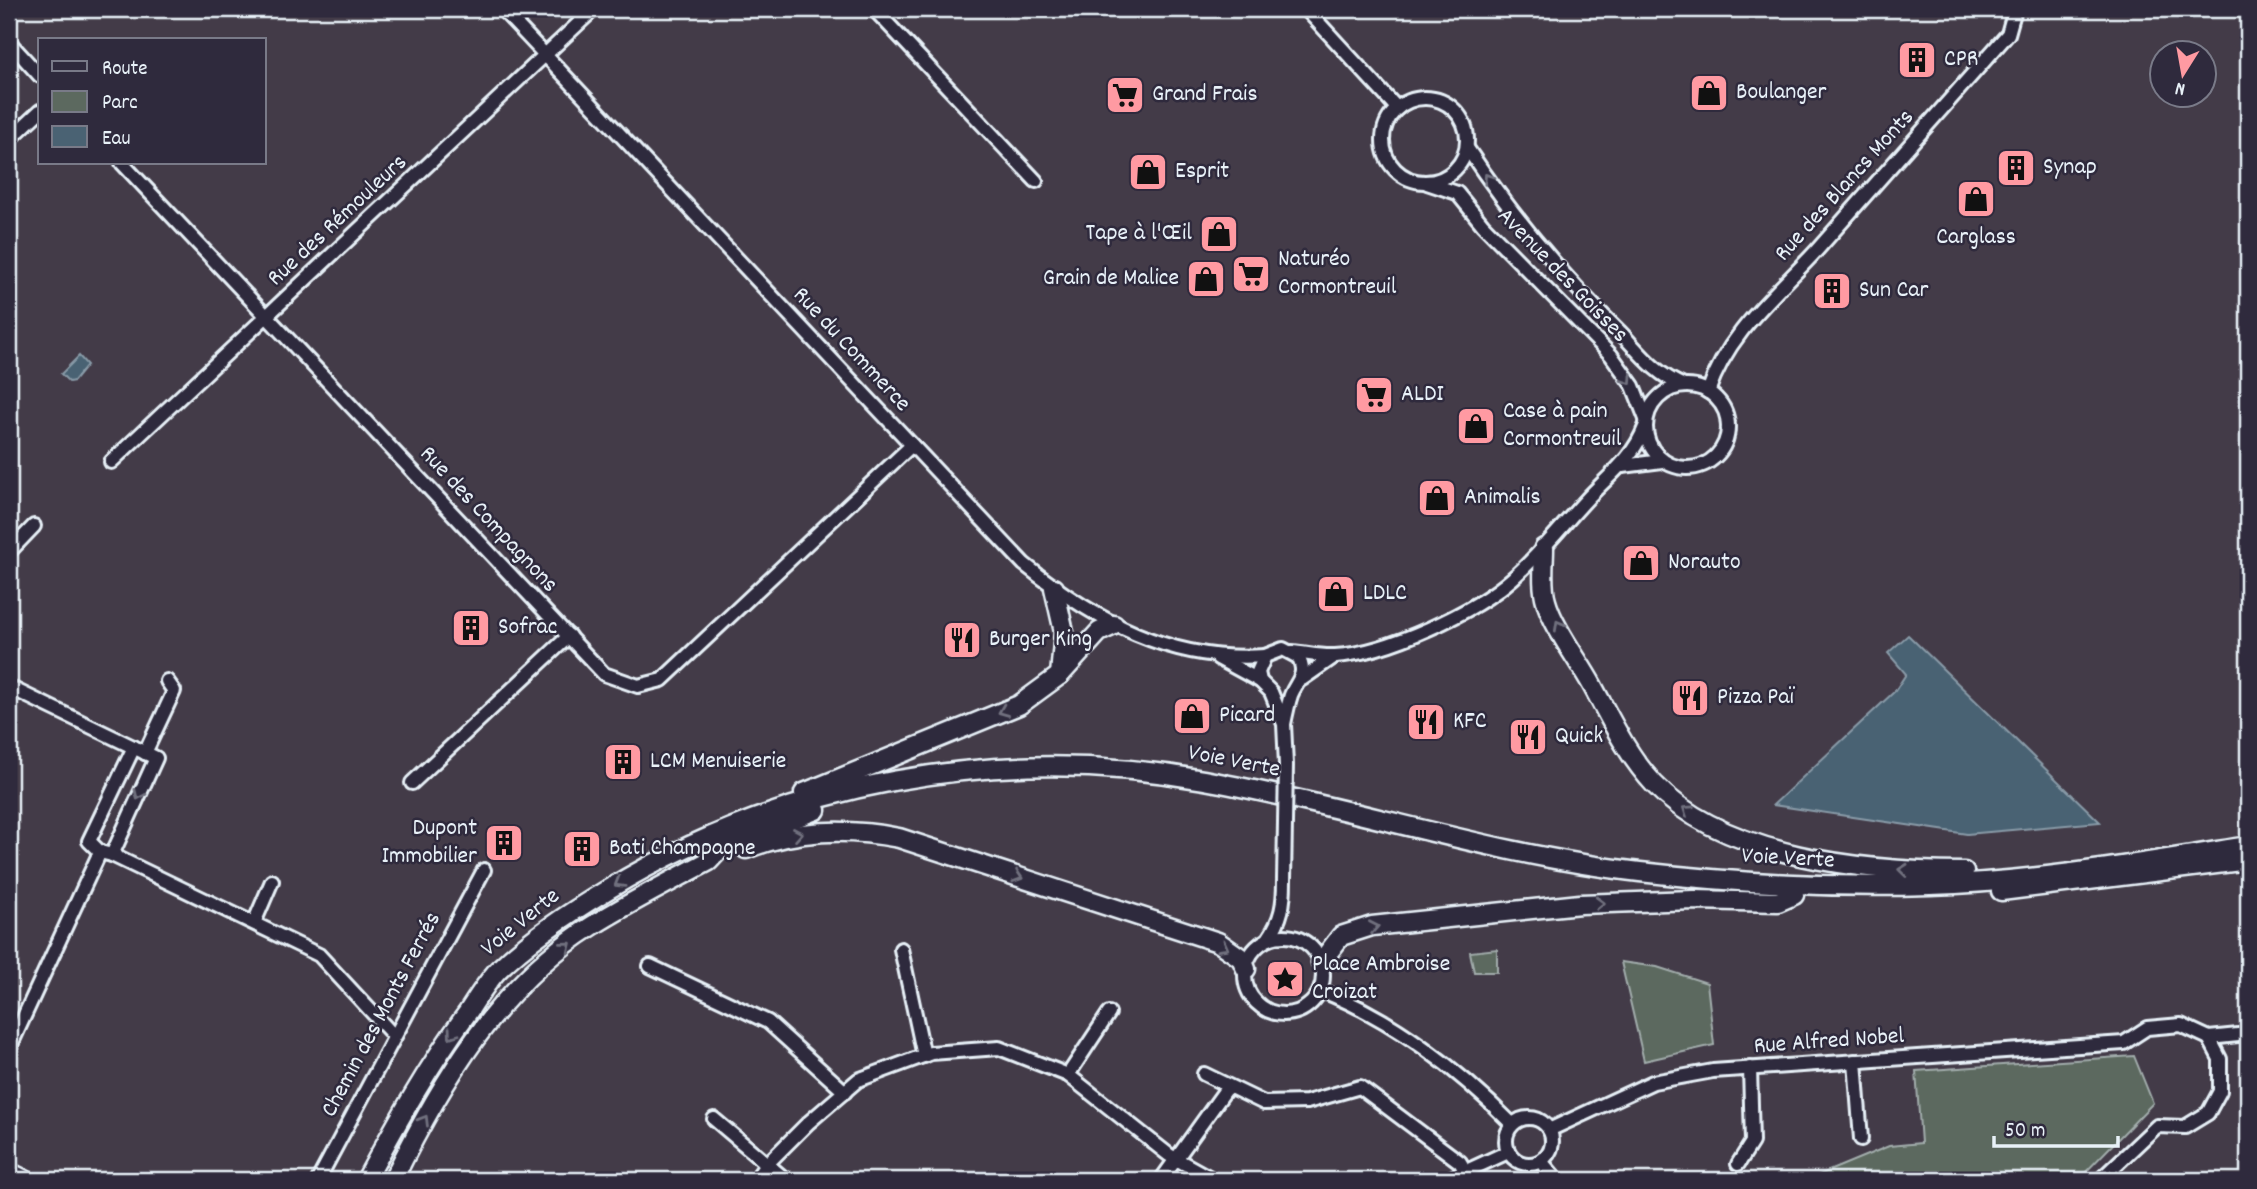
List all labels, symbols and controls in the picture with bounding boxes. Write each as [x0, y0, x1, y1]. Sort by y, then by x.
legend [38, 38, 266, 164]
north arrow [2148, 38, 2218, 108]
building icon: CPR [1896, 39, 1938, 81]
place label: CPR [1944, 43, 1978, 77]
text: Route [102, 55, 148, 85]
shop icon: Boulanger [1688, 72, 1730, 114]
text: N [2173, 73, 2188, 101]
supermarket icon: Grand Frais [1104, 74, 1146, 116]
place label: Boulanger [1736, 76, 1827, 110]
place label: Grand Frais [1152, 78, 1257, 112]
text: Parc [102, 89, 138, 119]
street label: Rue des Blancs Monts [1767, 102, 1923, 270]
text: Eau [102, 125, 130, 155]
street label: Rue des Rémouleurs [260, 147, 416, 295]
building icon: Synap [1995, 147, 2037, 189]
shop icon: Esprit [1127, 151, 1169, 193]
place label: Synap [2043, 151, 2097, 185]
place label: Esprit [1175, 155, 1229, 189]
one-way arrow [1483, 173, 1496, 186]
shop icon: Carglass [1955, 178, 1997, 220]
street label: Avenue des Goisses [1488, 201, 1636, 351]
shop icon: Tape à l'Œil [1198, 213, 1240, 255]
place label: Tape à l'Œil [1086, 217, 1192, 251]
place label: Carglass [1936, 221, 2016, 255]
place label: Naturéo Cormontreuil [1278, 243, 1397, 305]
supermarket icon: Naturéo Cormontreuil [1230, 253, 1272, 295]
shop icon: Grain de Malice [1185, 258, 1227, 300]
place label: Grain de Malice [1043, 262, 1179, 296]
building icon: Sun Car [1811, 270, 1853, 312]
place label: Sun Car [1859, 274, 1929, 308]
street label: Rue du Commerce [784, 280, 918, 420]
one-way arrow [1620, 372, 1632, 385]
supermarket icon: ALDI [1353, 374, 1395, 416]
place label: ALDI [1401, 378, 1444, 412]
place label: Case à pain Cormontreuil [1503, 395, 1622, 457]
shop icon: Case à pain Cormontreuil [1455, 405, 1497, 447]
street label: Rue des Compagnons [411, 439, 565, 601]
shop icon: Animalis [1416, 477, 1458, 519]
place label: Animalis [1464, 481, 1541, 515]
shop icon: Norauto [1620, 542, 1662, 584]
place label: Norauto [1668, 546, 1741, 580]
shop icon: LDLC [1315, 573, 1357, 615]
place label: LDLC [1363, 577, 1407, 611]
building icon: Sofrac [450, 607, 492, 649]
place label: Sofrac [498, 611, 558, 645]
restaurant icon: Burger King [941, 619, 983, 661]
one-way arrow [1554, 620, 1567, 632]
place label: Burger King [989, 623, 1092, 657]
restaurant icon: Pizza Paï [1669, 677, 1711, 719]
place label: Pizza Paï [1717, 681, 1795, 715]
shop icon: Picard [1171, 695, 1213, 737]
place label: Picard [1219, 699, 1275, 733]
restaurant icon: KFC [1405, 701, 1447, 743]
one-way arrow [997, 703, 1009, 717]
place label: KFC [1453, 705, 1487, 739]
restaurant icon: Quick [1507, 716, 1549, 758]
place label: Quick [1555, 720, 1603, 754]
street label: Voie Verte [1185, 736, 1283, 788]
building icon: LCM Menuiserie [602, 741, 644, 783]
place label: LCM Menuiserie [650, 745, 786, 779]
one-way arrow [133, 788, 147, 800]
one-way arrow [1681, 805, 1694, 818]
place label: Dupont Immobilier [382, 812, 477, 874]
building icon: Dupont Immobilier [483, 822, 525, 864]
one-way arrow [792, 827, 804, 842]
building icon: Bati Champagne [561, 828, 603, 870]
place label: Bati Champagne [609, 832, 755, 866]
street label: Voie Verte [1741, 840, 1835, 878]
one-way arrow [1898, 863, 1909, 878]
one-way arrow [1012, 868, 1024, 883]
one-way arrow [613, 875, 626, 888]
street label: Voie Verte [474, 880, 568, 966]
one-way arrow [1595, 896, 1606, 911]
street label: Chemin des Monts Ferrés [313, 906, 451, 1124]
one-way arrow [1368, 920, 1380, 935]
one-way arrow [1217, 939, 1230, 952]
one-way arrow [560, 941, 572, 954]
place label: Place Ambroise Croizat [1312, 948, 1450, 1010]
place icon: Place Ambroise Croizat [1264, 958, 1306, 1000]
street label: Rue Alfred Nobel [1753, 1020, 1906, 1064]
one-way arrow [447, 1026, 460, 1039]
scale bar [1994, 1105, 2119, 1149]
one-way arrow [416, 1114, 429, 1127]
text: 50 m [2005, 1117, 2045, 1147]

